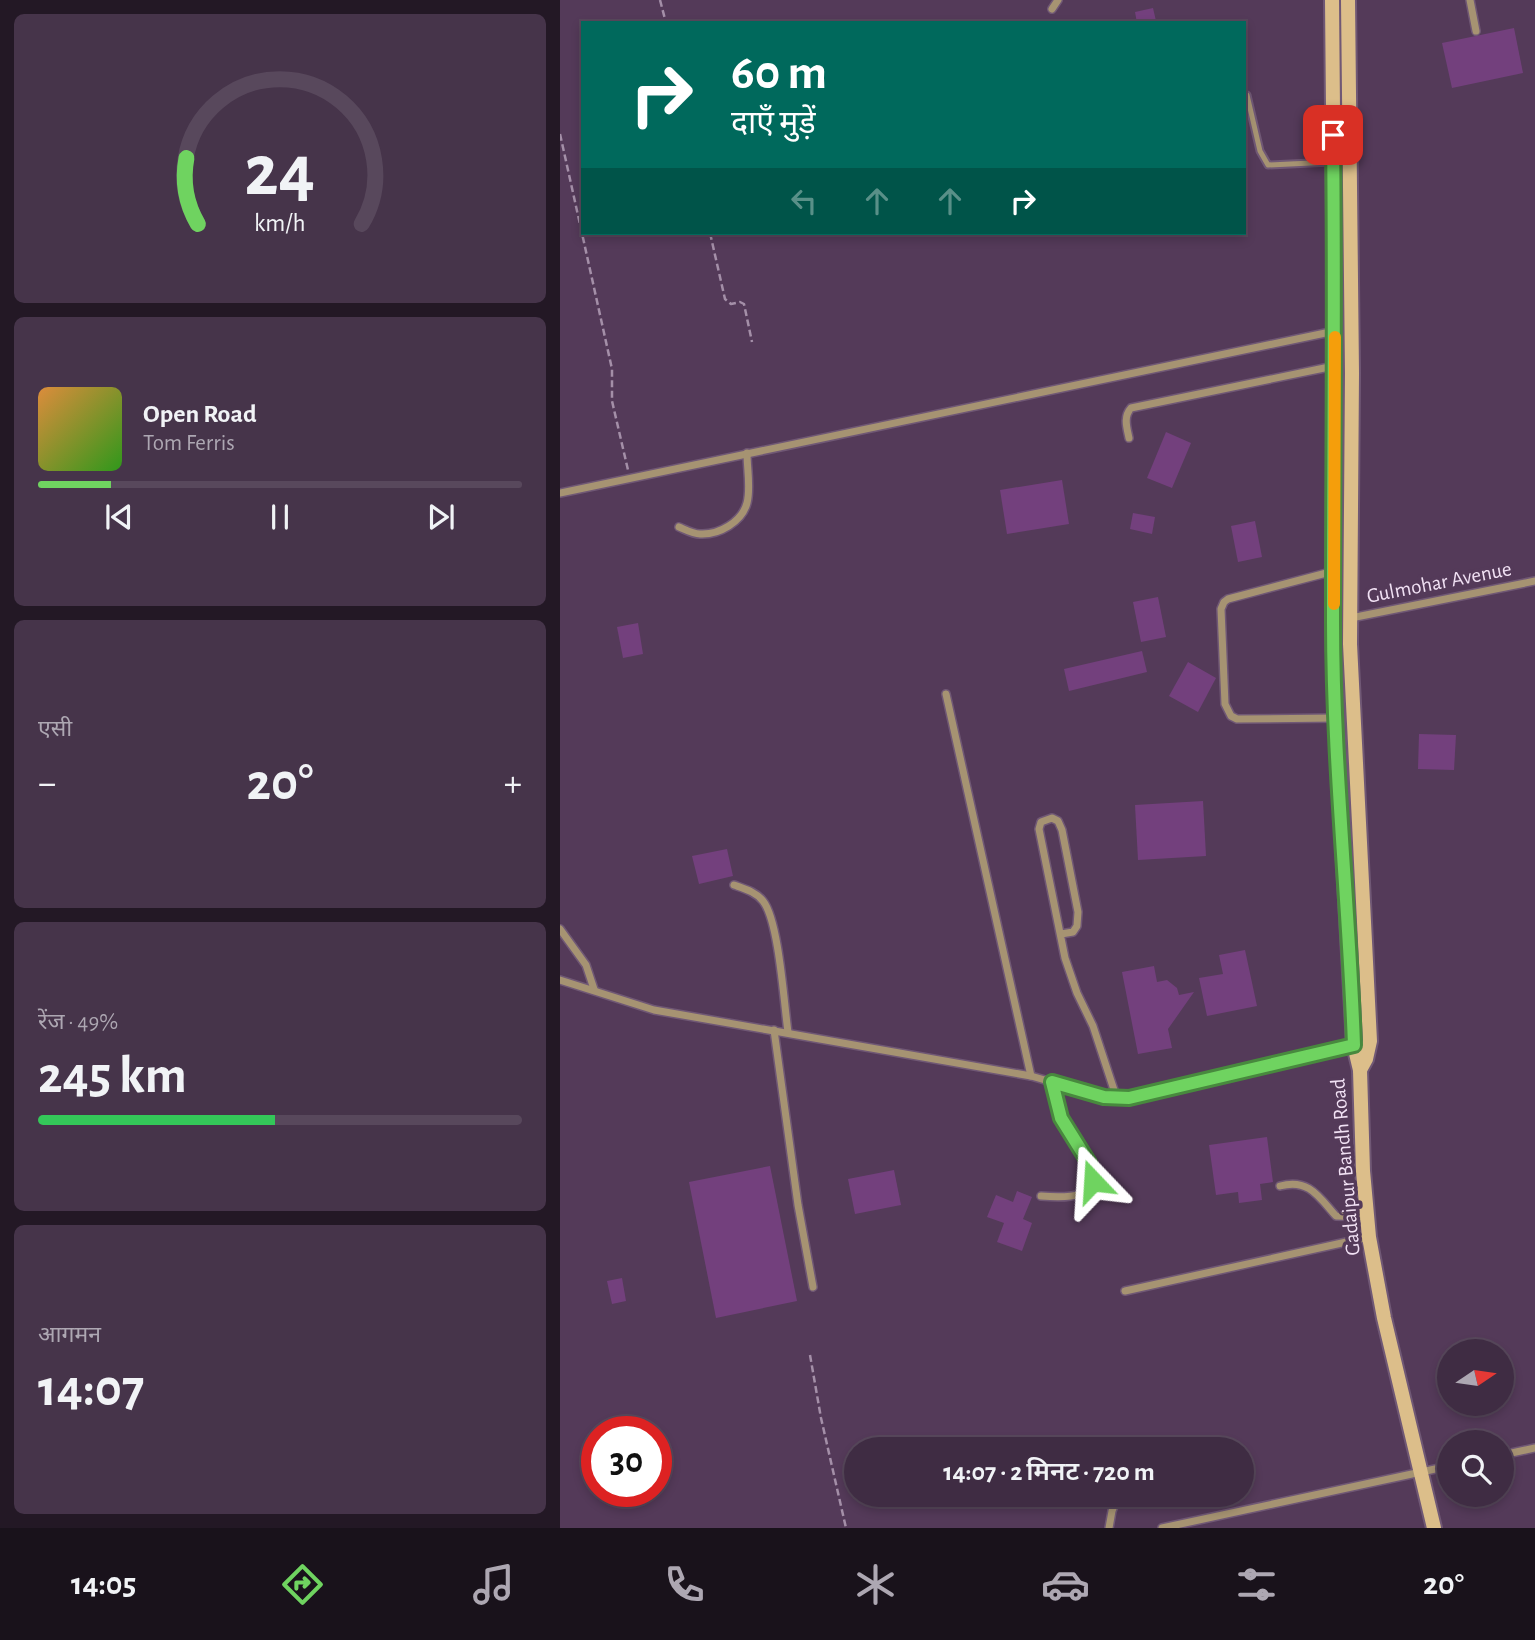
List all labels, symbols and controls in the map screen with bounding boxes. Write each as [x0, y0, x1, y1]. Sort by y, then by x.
icon: right [616, 49, 707, 140]
text: 60 m [731, 49, 827, 98]
pin [1303, 105, 1363, 165]
text: दाएँ मुड़ें [731, 107, 816, 139]
icon: arrive [1314, 116, 1352, 154]
text: 24 [245, 137, 315, 210]
icon: left [785, 182, 823, 220]
icon: ahead [858, 182, 896, 220]
icon: ahead [931, 182, 969, 220]
icon: right [1004, 182, 1042, 220]
text: km/h [254, 211, 306, 236]
text: Open Road [143, 401, 257, 427]
text: Tom Ferris [143, 432, 235, 455]
icon: previous [100, 498, 138, 536]
icon: pause [261, 498, 299, 536]
icon: next [422, 498, 460, 536]
street label: Gulmohar Avenue [1365, 558, 1513, 607]
text: एसी [38, 718, 72, 741]
text: 20° [247, 757, 313, 809]
text: − [38, 765, 56, 803]
text: + [504, 765, 522, 803]
text: रेंज · 49% [38, 1011, 118, 1034]
text: 245 km [38, 1050, 187, 1102]
street label: Gadaipur Bandh Road [1327, 1077, 1364, 1256]
position arrow [1056, 1144, 1130, 1218]
text: आगमन [38, 1324, 101, 1347]
north arrow [1437, 1339, 1514, 1416]
map controls [1437, 1339, 1514, 1507]
text: 14:07 [38, 1363, 144, 1415]
speed limit sign: 30 [581, 1416, 672, 1507]
button: search [1437, 1430, 1514, 1507]
text: 14:07 · 2 मिनट · 720 m [943, 1459, 1155, 1485]
icon: directions [278, 1560, 327, 1609]
icon: music [469, 1560, 518, 1609]
icon: phone [660, 1560, 709, 1609]
icon: climate [851, 1560, 900, 1609]
icon: car [1041, 1560, 1090, 1609]
icon: filters [1232, 1560, 1281, 1609]
text: 14:05 [71, 1568, 136, 1600]
text: 20° [1423, 1568, 1464, 1600]

